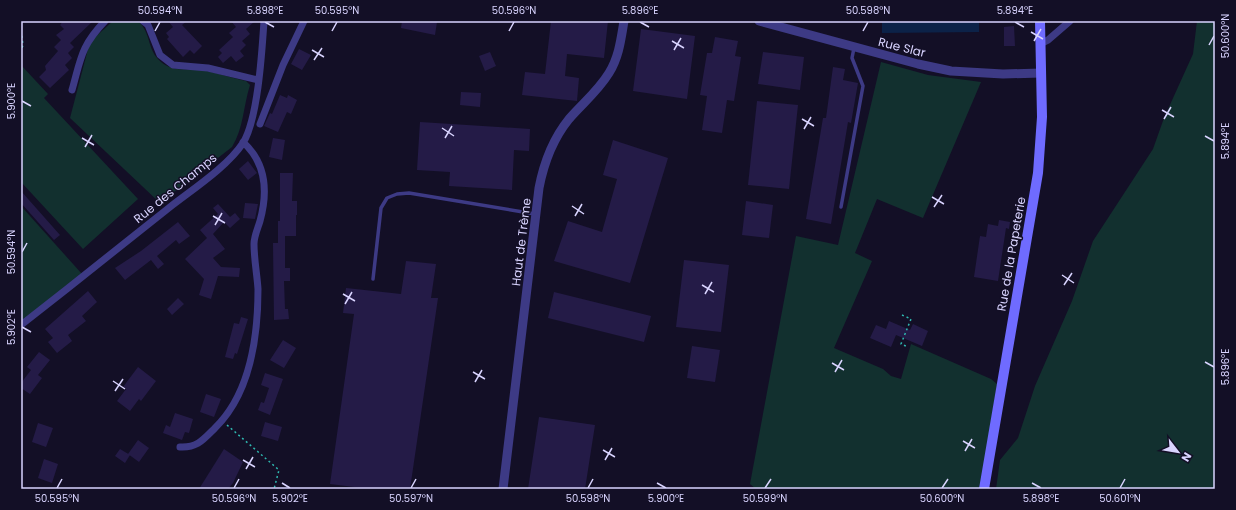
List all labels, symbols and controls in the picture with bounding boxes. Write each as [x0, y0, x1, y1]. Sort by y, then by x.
text: 50.594°N [138, 3, 182, 18]
text: 5.898°E [247, 3, 283, 18]
text: 50.595°N [315, 3, 359, 18]
text: 50.596°N [492, 3, 536, 18]
text: 5.896°E [622, 3, 658, 18]
text: 50.598°N [846, 3, 890, 18]
text: 5.894°E [997, 3, 1033, 18]
text: 50.600°N [1218, 14, 1233, 58]
street label: Rue Slar [877, 33, 928, 61]
text: 5.900°E [4, 83, 19, 119]
text: 5.894°E [1218, 123, 1233, 159]
street label: Rue des Champs [130, 149, 220, 227]
street label: Rue de la Papeterie [993, 195, 1029, 313]
street label: Haut de Trème [507, 197, 535, 287]
text: 50.594°N [4, 230, 19, 274]
text: 5.902°E [4, 309, 19, 345]
text: 5.896°E [1218, 349, 1233, 385]
north arrow [1158, 432, 1198, 472]
text: N [1178, 449, 1196, 465]
text: 50.595°N [35, 491, 79, 506]
text: 50.596°N [212, 491, 256, 506]
text: 5.902°E [272, 491, 308, 506]
text: 50.597°N [389, 491, 433, 506]
text: 50.598°N [566, 491, 610, 506]
text: 5.900°E [648, 491, 684, 506]
text: 50.599°N [743, 491, 787, 506]
text: 50.600°N [920, 491, 964, 506]
text: 5.898°E [1023, 491, 1059, 506]
text: 50.601°N [1099, 491, 1141, 506]

